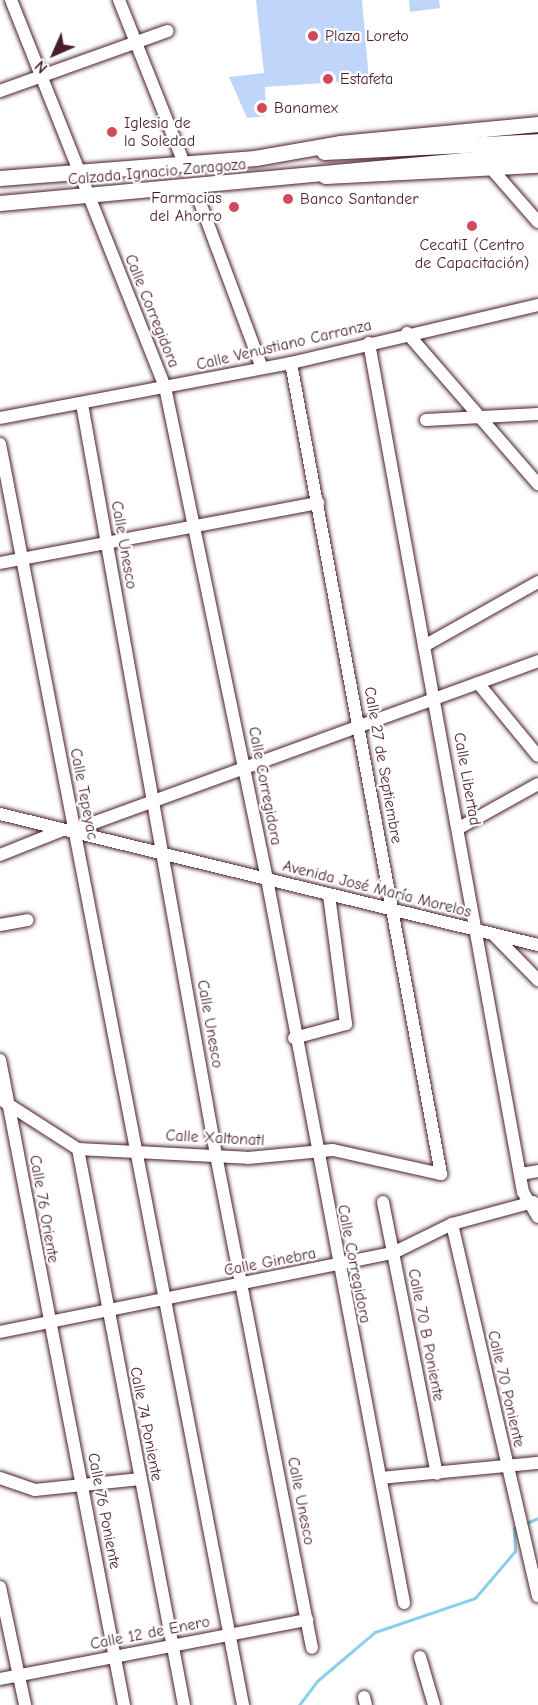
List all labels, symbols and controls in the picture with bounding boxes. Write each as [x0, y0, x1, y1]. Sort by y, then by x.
north arrow [24, 24, 84, 84]
place label: Plaza Loreto [325, 26, 409, 46]
marker: Plaza Loreto [306, 29, 320, 43]
text: N [31, 57, 51, 77]
place label: Estafeta [340, 69, 393, 89]
marker: Estafeta [321, 72, 335, 86]
place label: Banamex [274, 98, 338, 118]
marker: Banamex [255, 101, 269, 115]
place label: Iglesia de la Soledad [124, 113, 195, 151]
marker: Iglesia de la Soledad [105, 125, 119, 139]
street label: Calzada Ignacio Zaragoza [67, 155, 247, 189]
place label: Farmacias del Ahorro [149, 188, 222, 226]
place label: Banco Santander [300, 189, 419, 209]
marker: Banco Santander [281, 192, 295, 206]
marker: Farmacias del Ahorro [227, 200, 241, 214]
marker: CecatiI (Centro de Capacitación) [465, 219, 479, 233]
place label: CecatiI (Centro de Capacitación) [415, 235, 529, 273]
street label: Calle Corregidora [121, 252, 183, 370]
street label: Calle Venustiano Carranza [194, 315, 374, 375]
street label: Calle Unesco [107, 499, 141, 591]
street label: Calle 27 de Septiembre [360, 685, 406, 845]
street label: Calle Corregidora [244, 725, 286, 847]
street label: Calle Libertad [449, 731, 485, 827]
street label: Calle Tepeyac [66, 747, 102, 841]
street label: Avenida José María Morelos [281, 856, 473, 922]
street label: Calle Unesco [193, 978, 227, 1070]
street label: Calle Xaltonatl [165, 1126, 265, 1150]
street label: Calle 76 Oriente [25, 1154, 63, 1264]
street label: Calle Corregidora [333, 1203, 375, 1325]
street label: Calle Ginebra [222, 1244, 318, 1280]
street label: Calle 70 B Poniente [404, 1267, 448, 1403]
street label: Calle 70 Poniente [483, 1329, 529, 1449]
street label: Calle 74 Poniente [126, 1365, 166, 1483]
street label: Calle 76 Poniente [83, 1451, 125, 1571]
street label: Calle Unesco [283, 1455, 319, 1547]
street label: Calle 12 de Enero [89, 1612, 211, 1654]

